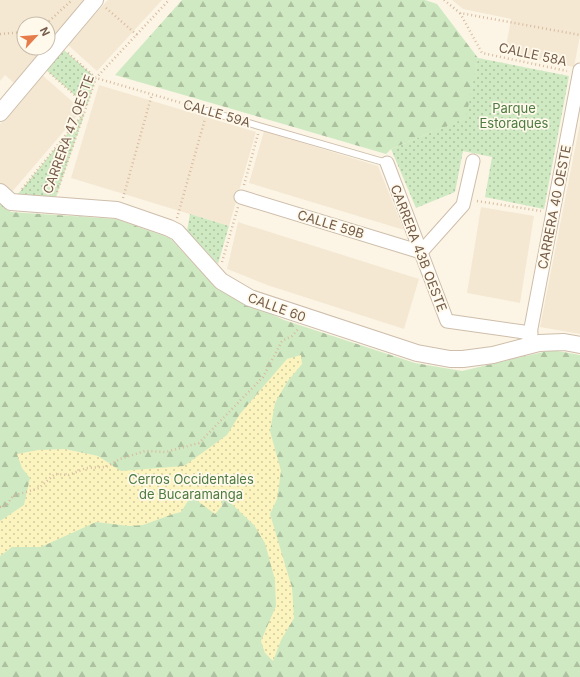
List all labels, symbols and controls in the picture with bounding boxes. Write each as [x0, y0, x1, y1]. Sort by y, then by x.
north arrow [16, 16, 56, 56]
text: N [37, 25, 53, 38]
street label: CALLE 58A [497, 39, 569, 69]
street label: CARRERA 47 OESTE [39, 72, 97, 196]
street label: CALLE 59A [181, 96, 253, 130]
park label: Parque Estoraques [480, 100, 549, 131]
street label: CARRERA 40 OESTE [534, 143, 574, 271]
street label: CARRERA 43B OESTE [387, 182, 451, 314]
street label: CALLE 59B [296, 206, 366, 242]
street label: CALLE 60 [246, 289, 308, 325]
park label: Cerros Occidentales de Bucaramanga [128, 471, 254, 502]

